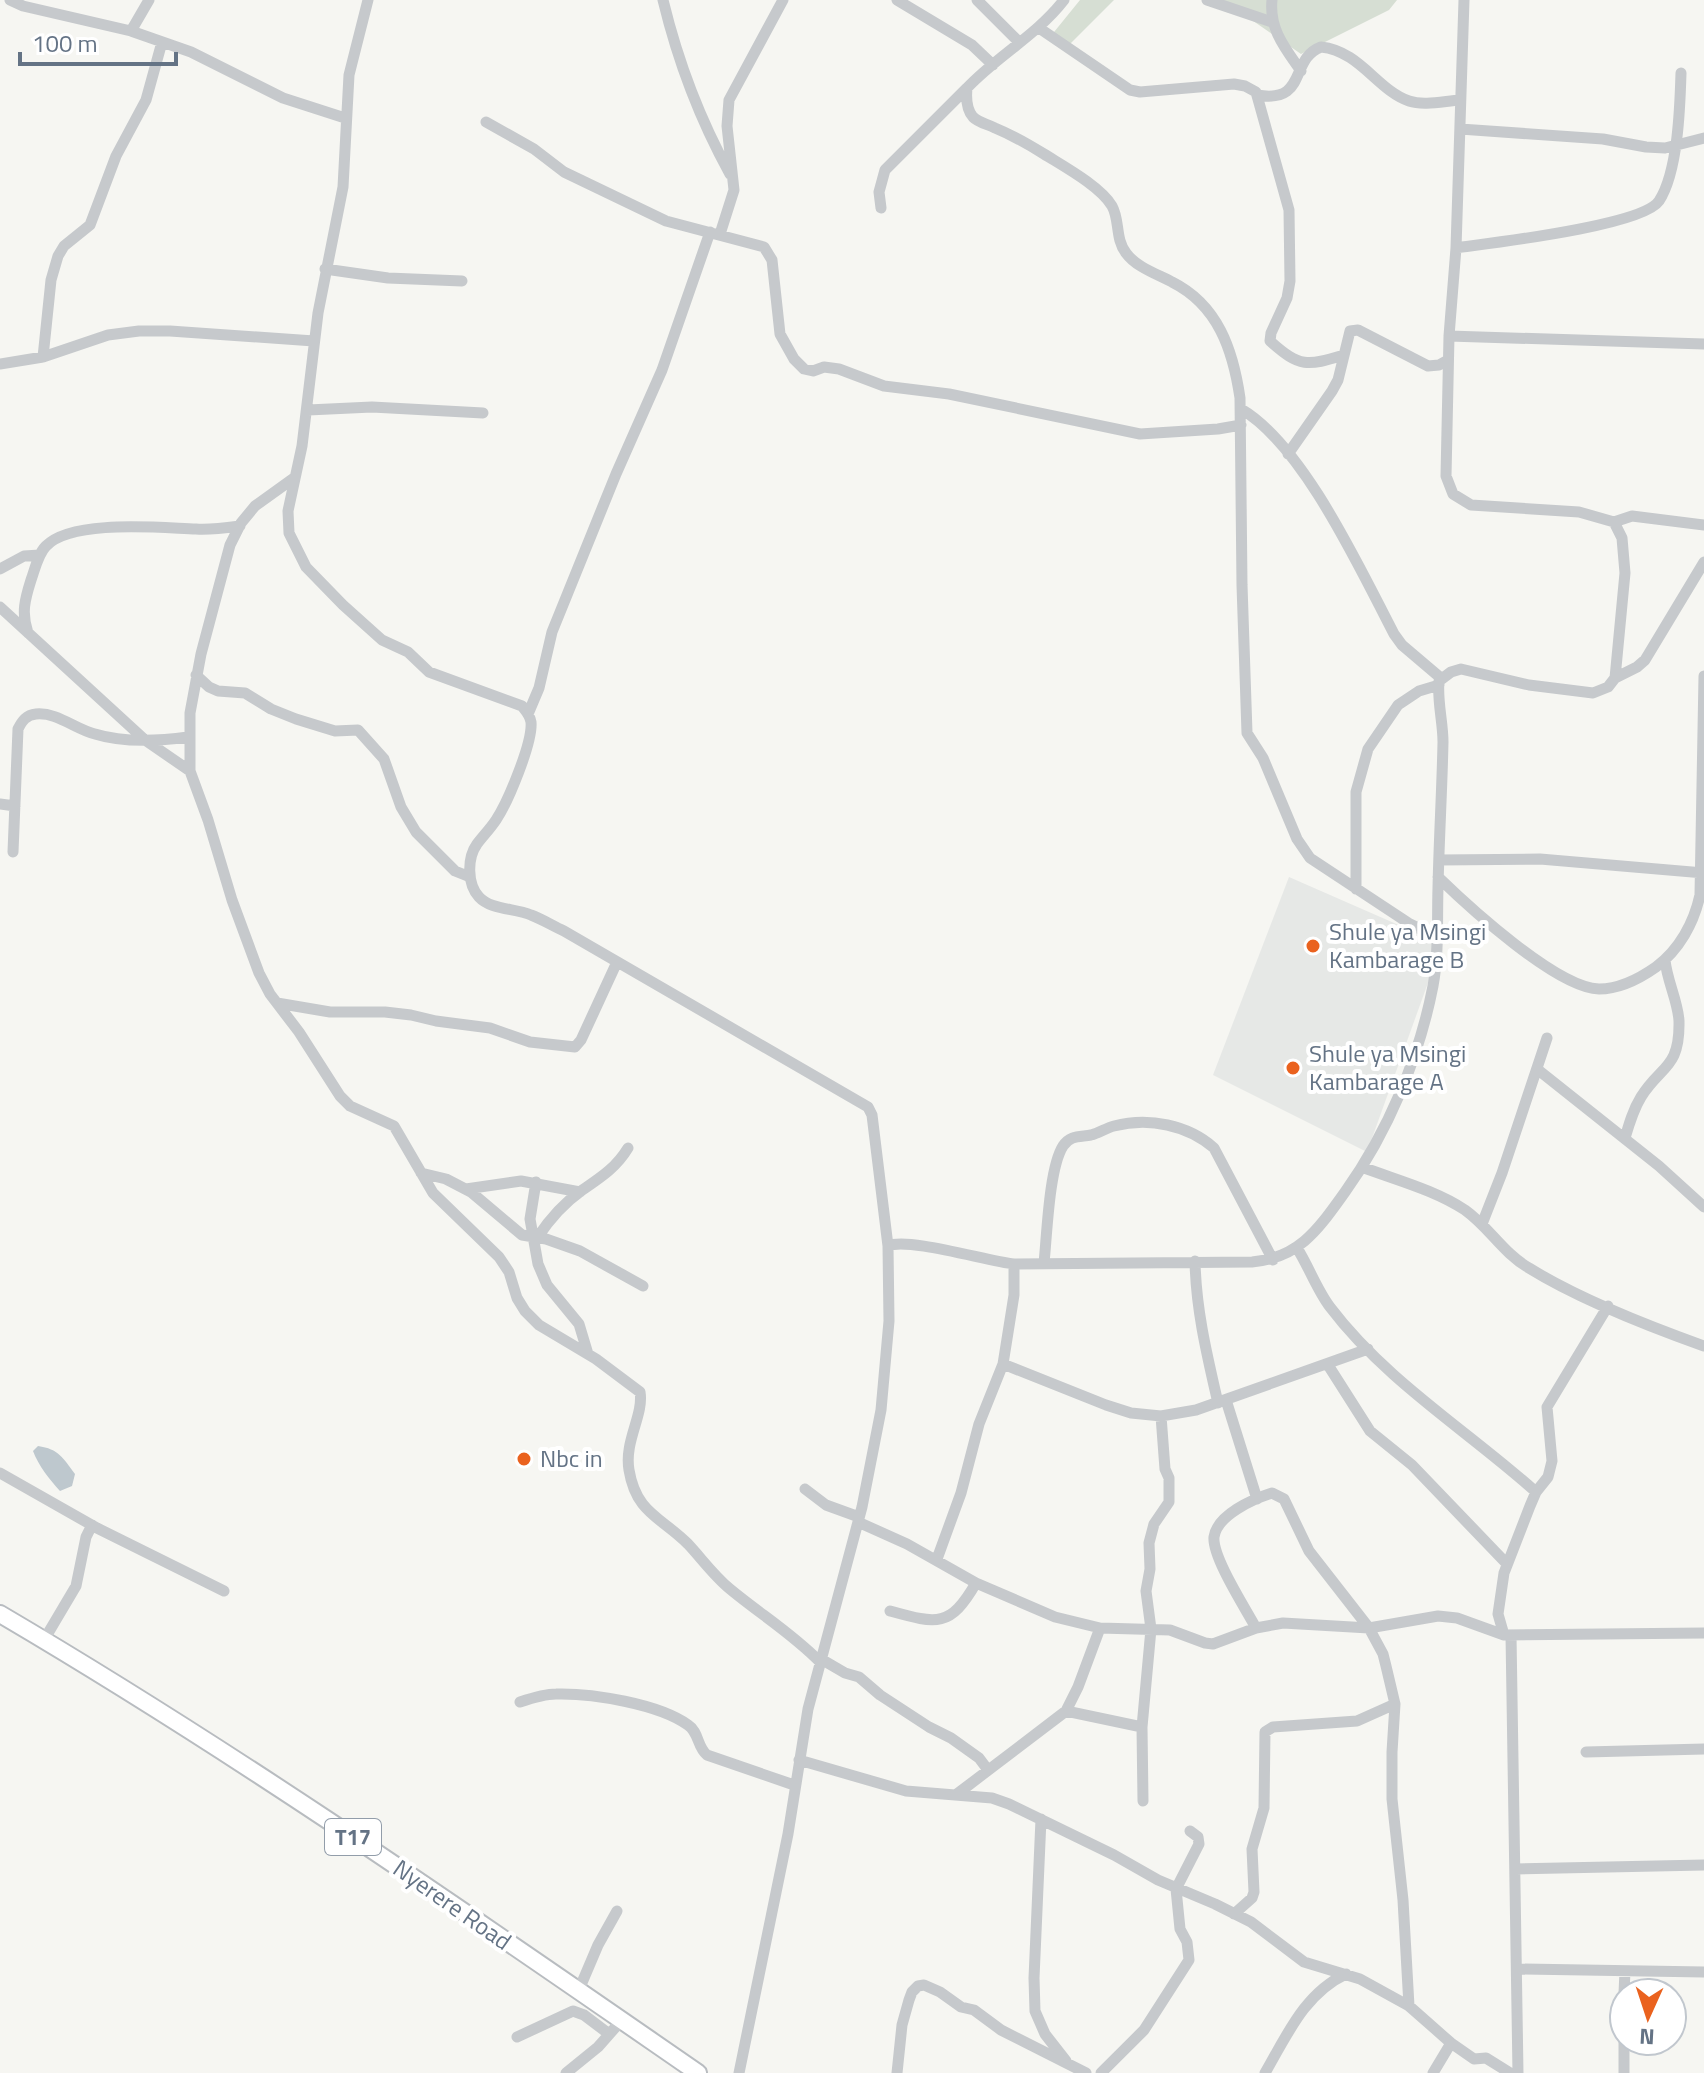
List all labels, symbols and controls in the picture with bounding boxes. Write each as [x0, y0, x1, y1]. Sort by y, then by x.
scale bar [20, 16, 176, 66]
text: 100 m [32, 25, 98, 61]
place label: Shule ya Msingi Kambarage B [1329, 913, 1486, 977]
marker: Shule ya Msingi Kambarage B [1304, 937, 1322, 955]
place label: Shule ya Msingi Kambarage A [1309, 1035, 1466, 1099]
marker: Shule ya Msingi Kambarage A [1284, 1059, 1302, 1077]
place label: Nbc in [540, 1440, 603, 1476]
marker: Nbc in [515, 1450, 533, 1468]
road number: T17 [325, 1819, 381, 1855]
street label: Nyerere Road [386, 1850, 519, 1958]
north arrow [1608, 1977, 1688, 2057]
text: N [1638, 2020, 1655, 2054]

